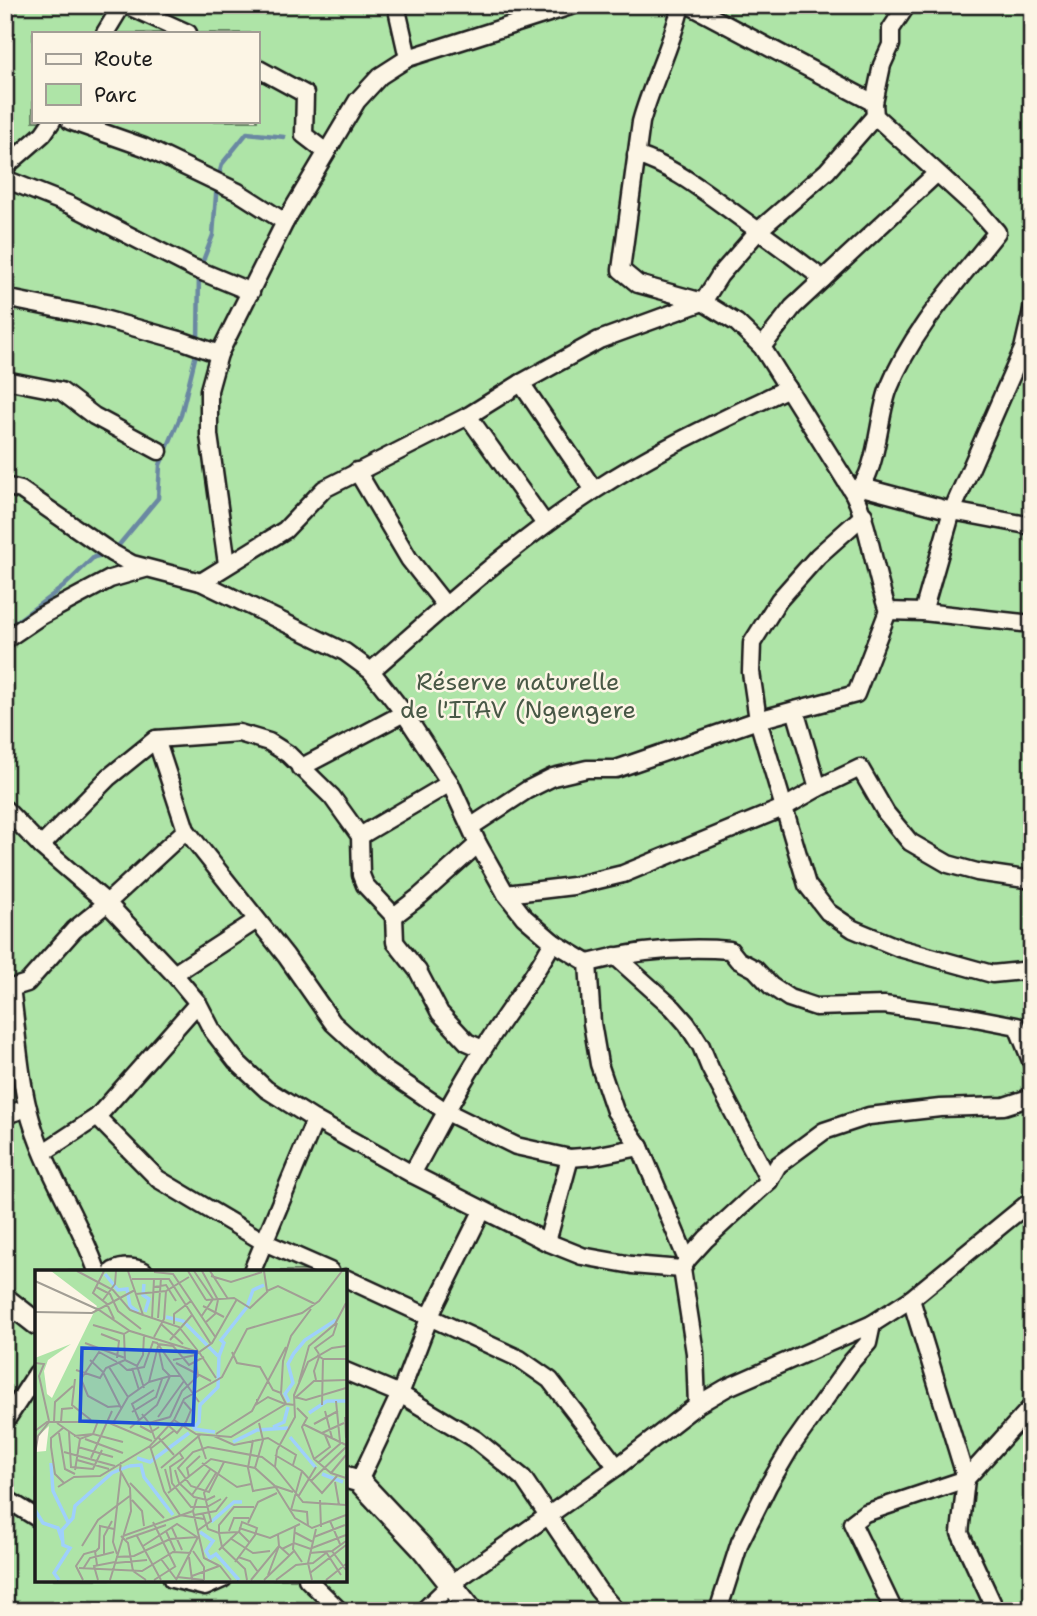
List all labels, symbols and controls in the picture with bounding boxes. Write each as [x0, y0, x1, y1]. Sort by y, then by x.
legend [32, 32, 259, 122]
text: Route [94, 45, 153, 73]
text: Parc [94, 81, 137, 109]
park label: Réserve naturelle de l'ITAV (Ngengere [400, 666, 636, 726]
inset map [35, 1270, 346, 1581]

